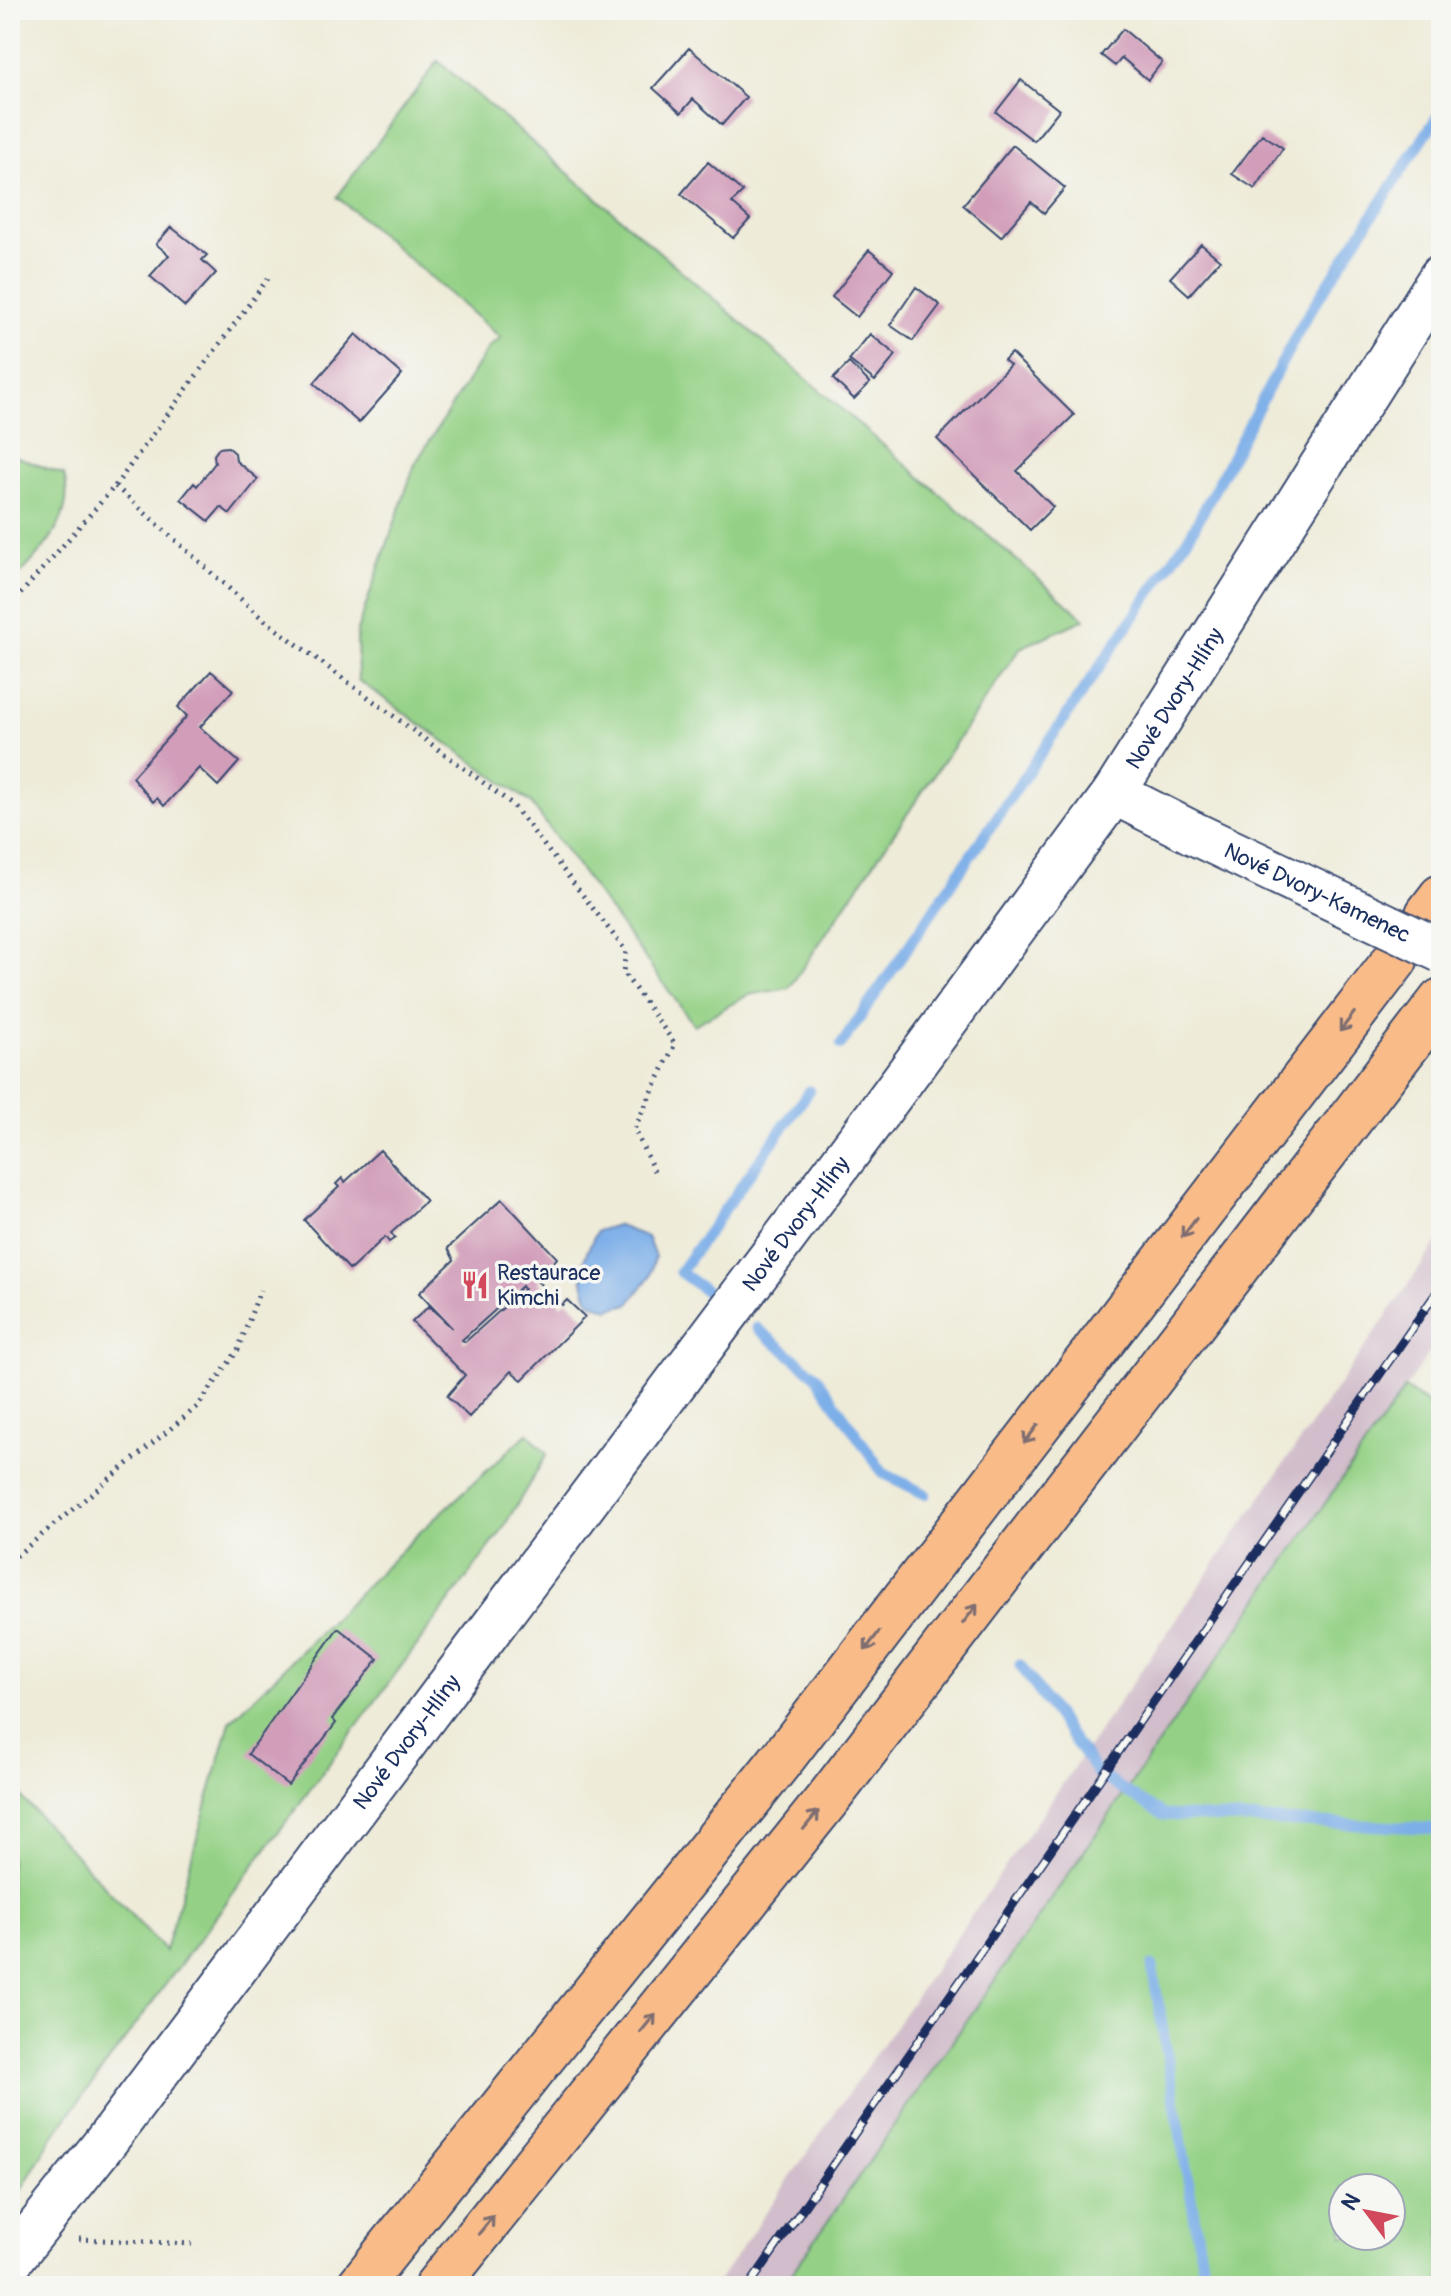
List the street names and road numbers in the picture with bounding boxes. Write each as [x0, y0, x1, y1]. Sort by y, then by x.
street label: Nové Dvory-Hlíny [1120, 623, 1230, 775]
street label: Nové Dvory-Kamenec [1219, 837, 1415, 950]
street label: Nové Dvory-Hlíny [736, 1151, 856, 1297]
street label: Nové Dvory-Hlíny [347, 1669, 467, 1815]

